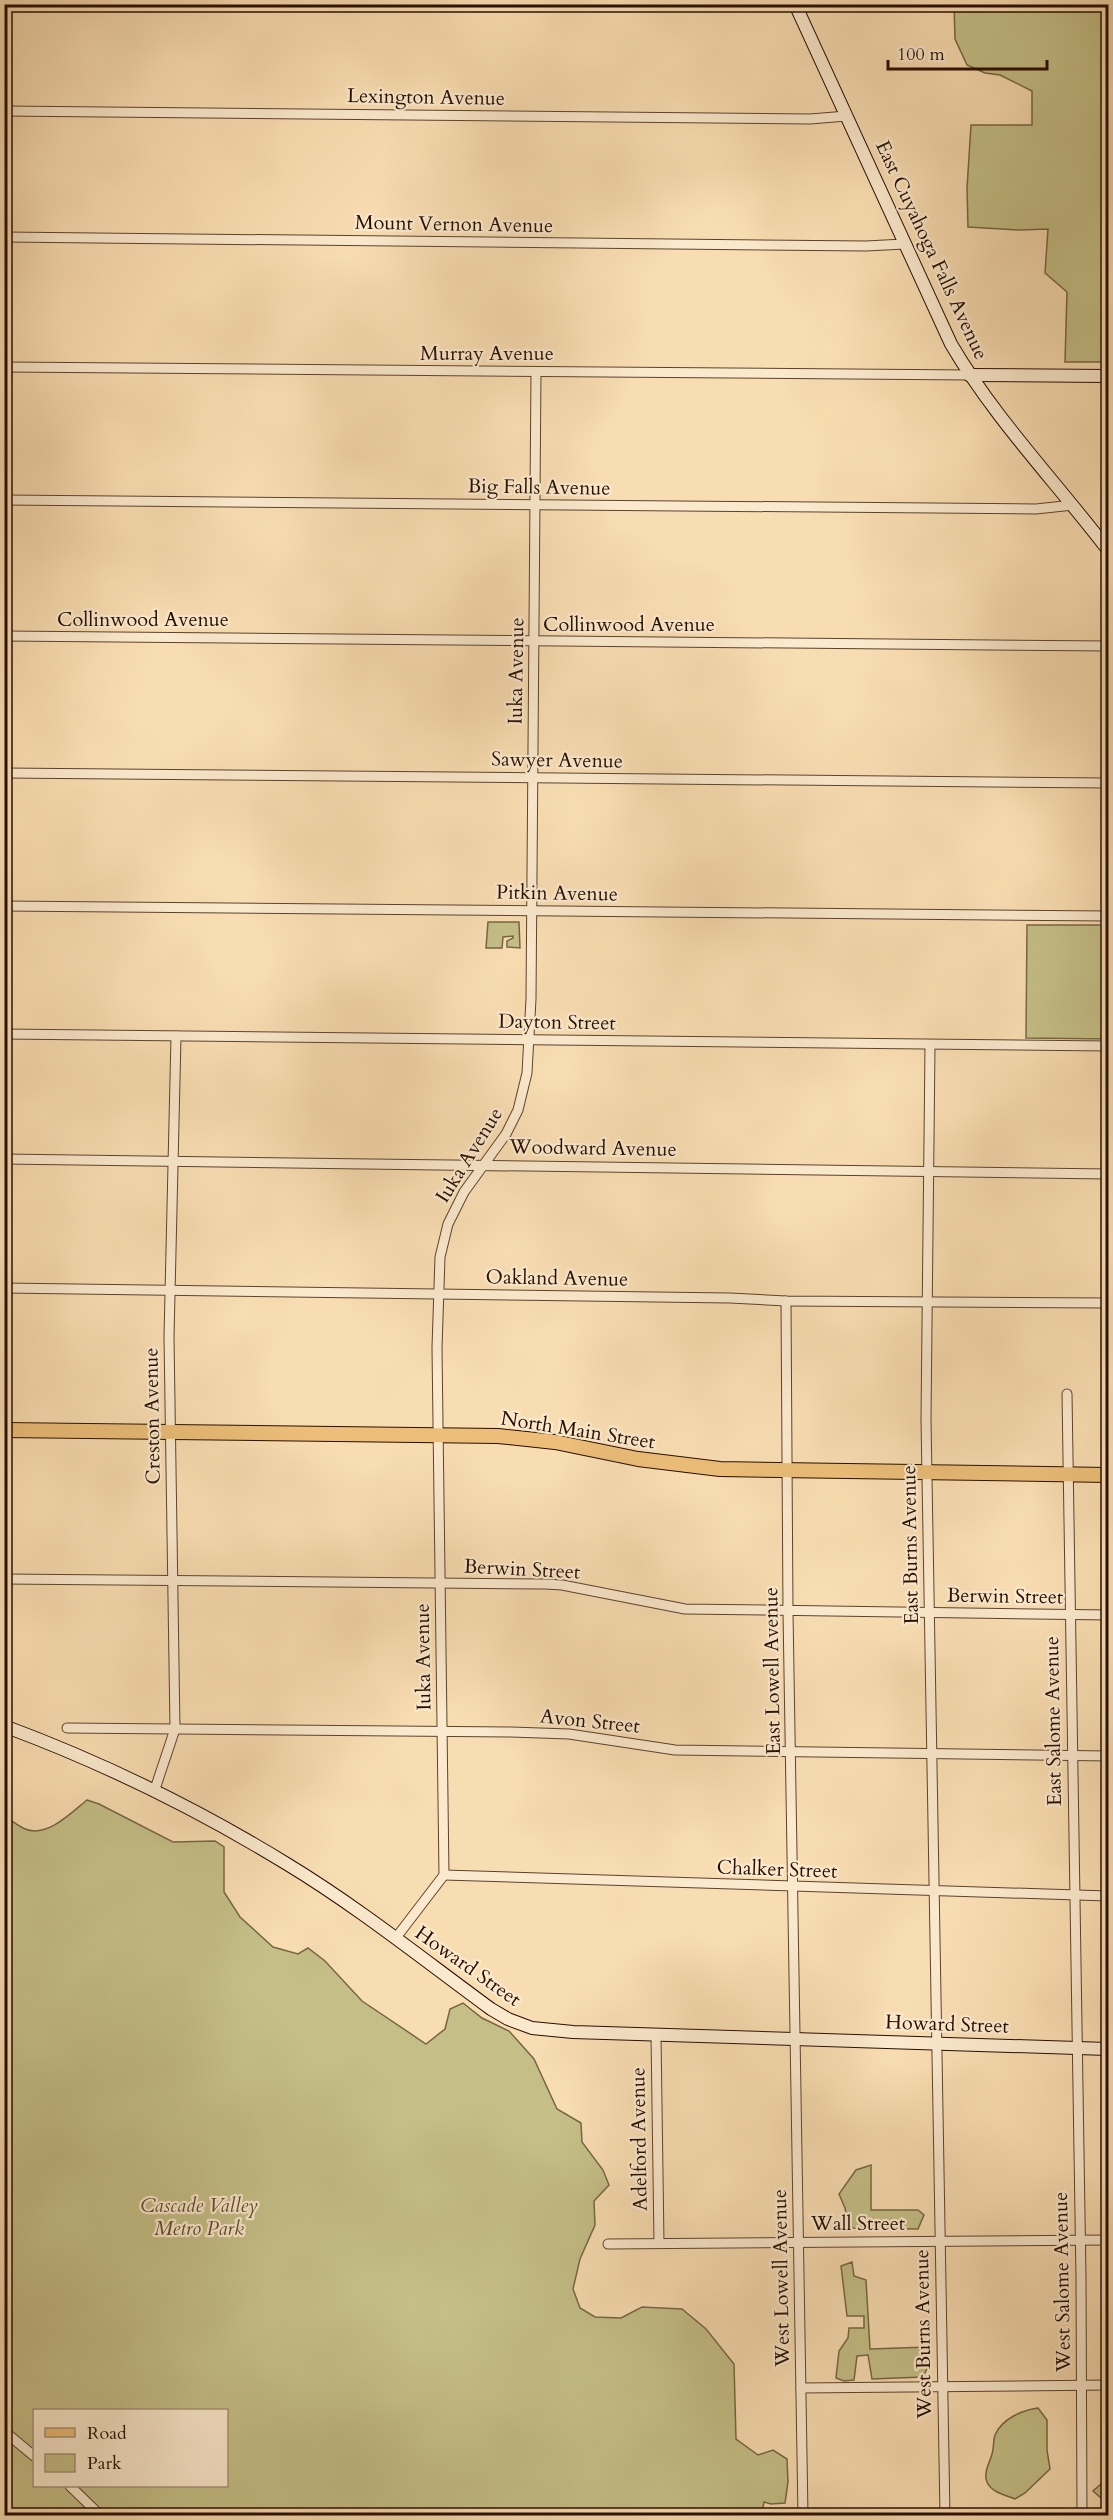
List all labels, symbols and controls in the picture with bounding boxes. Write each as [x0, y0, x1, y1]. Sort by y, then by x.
scale bar [888, 33, 1047, 71]
text: 100 m [897, 42, 945, 67]
street label: Lexington Avenue [347, 82, 505, 112]
street label: East Cuyahoga Falls Avenue [869, 136, 995, 364]
street label: Mount Vernon Avenue [355, 209, 553, 239]
street label: Murray Avenue [420, 340, 554, 367]
street label: Big Falls Avenue [467, 472, 611, 502]
street label: Collinwood Avenue [57, 606, 229, 633]
street label: Collinwood Avenue [543, 611, 715, 638]
street label: Iuka Avenue [502, 617, 530, 725]
street label: Sawyer Avenue [491, 745, 623, 775]
street label: Pitkin Avenue [496, 878, 618, 908]
street label: Dayton Street [498, 1007, 617, 1037]
street label: Iuka Avenue [429, 1102, 509, 1208]
street label: Woodward Avenue [508, 1133, 677, 1163]
street label: Oakland Avenue [485, 1263, 629, 1293]
street label: Creston Avenue [137, 1347, 167, 1485]
street label: North Main Street [499, 1404, 658, 1456]
street label: East Burns Avenue [895, 1465, 925, 1625]
street label: Berwin Street [463, 1552, 582, 1586]
street label: Berwin Street [947, 1581, 1064, 1611]
street label: East Lowell Avenue [757, 1587, 787, 1755]
street label: Iuka Avenue [409, 1603, 437, 1711]
street label: East Salome Avenue [1038, 1636, 1068, 1806]
street label: Avon Street [539, 1702, 642, 1740]
street label: Chalker Street [716, 1853, 838, 1885]
street label: Howard Street [410, 1919, 527, 2013]
street label: Howard Street [885, 2008, 1010, 2040]
street label: Adelford Avenue [624, 2067, 654, 2211]
street label: West Lowell Avenue [766, 2189, 796, 2368]
park label: Cascade Valley Metro Park [140, 2192, 258, 2242]
street label: West Salome Avenue [1047, 2192, 1077, 2373]
street label: Wall Street [810, 2210, 906, 2237]
street label: West Burns Avenue [908, 2249, 938, 2420]
legend [33, 2409, 228, 2487]
text: Road [87, 2421, 127, 2446]
text: Park [87, 2451, 122, 2476]

